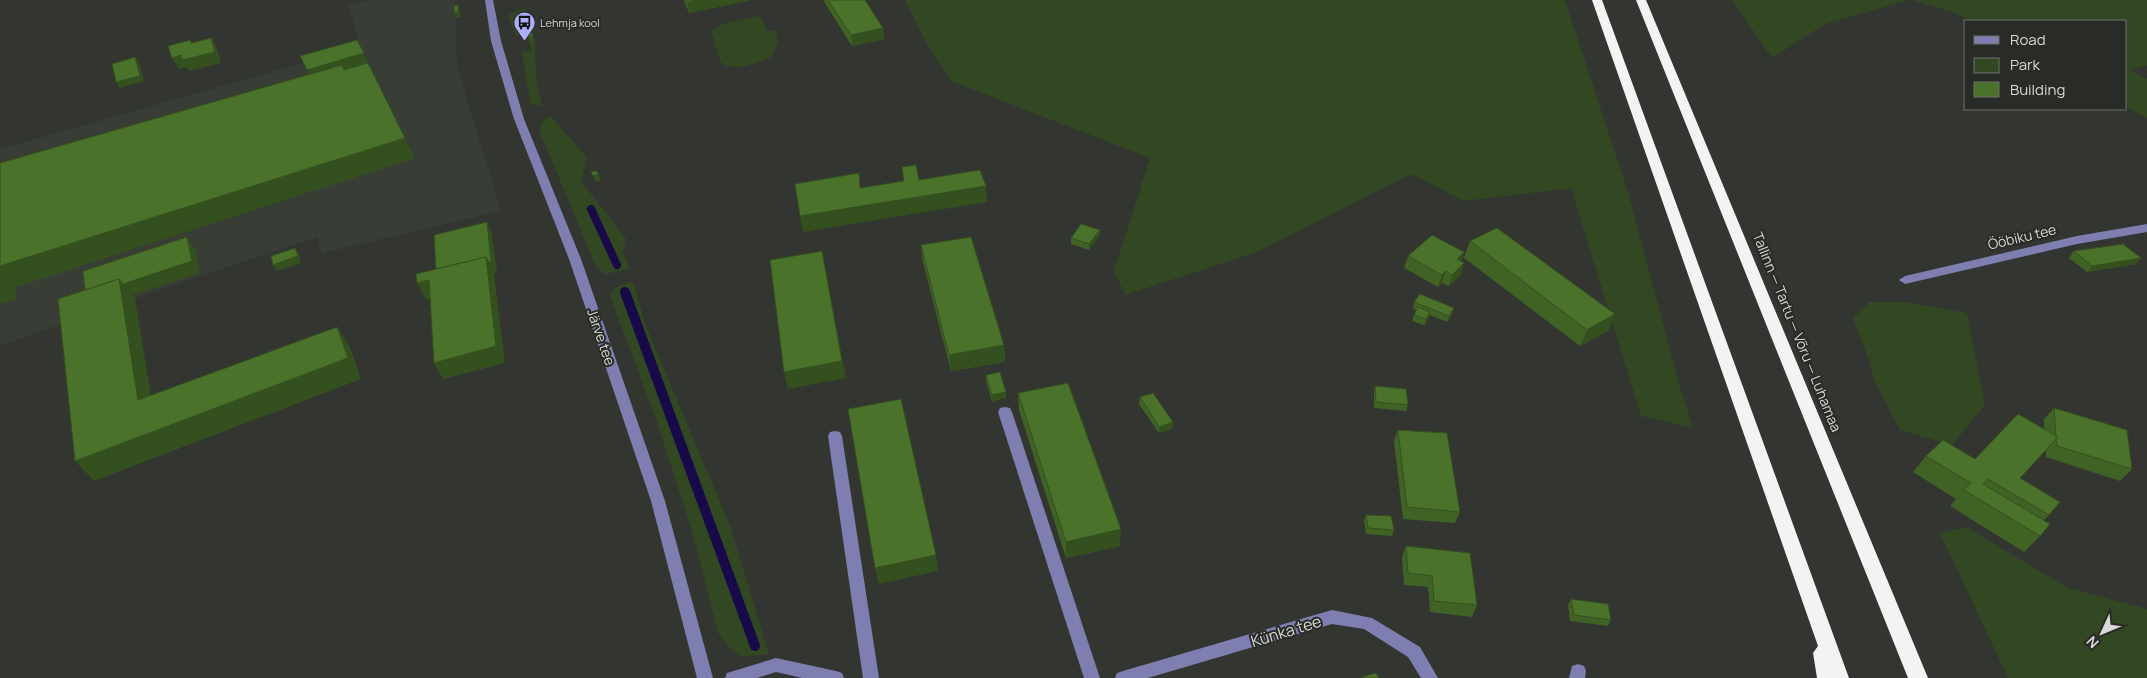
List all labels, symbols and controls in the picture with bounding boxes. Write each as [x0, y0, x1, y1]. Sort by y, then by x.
bus stop icon: Lehmja kool [512, 11, 536, 42]
place label: Lehmja kool [540, 15, 600, 30]
legend [1964, 20, 2127, 110]
text: Road [2010, 29, 2046, 50]
text: Park [2010, 54, 2040, 75]
text: Building [2010, 79, 2065, 100]
street label: Ööbiku tee [1986, 219, 2058, 254]
street label: Tallinn — Tartu — Võru — Luhamaa [1749, 229, 1846, 434]
street label: Järve tee [583, 306, 620, 368]
north arrow [2077, 608, 2127, 658]
street label: Künka tee [1248, 610, 1324, 652]
text: N [2082, 632, 2103, 653]

